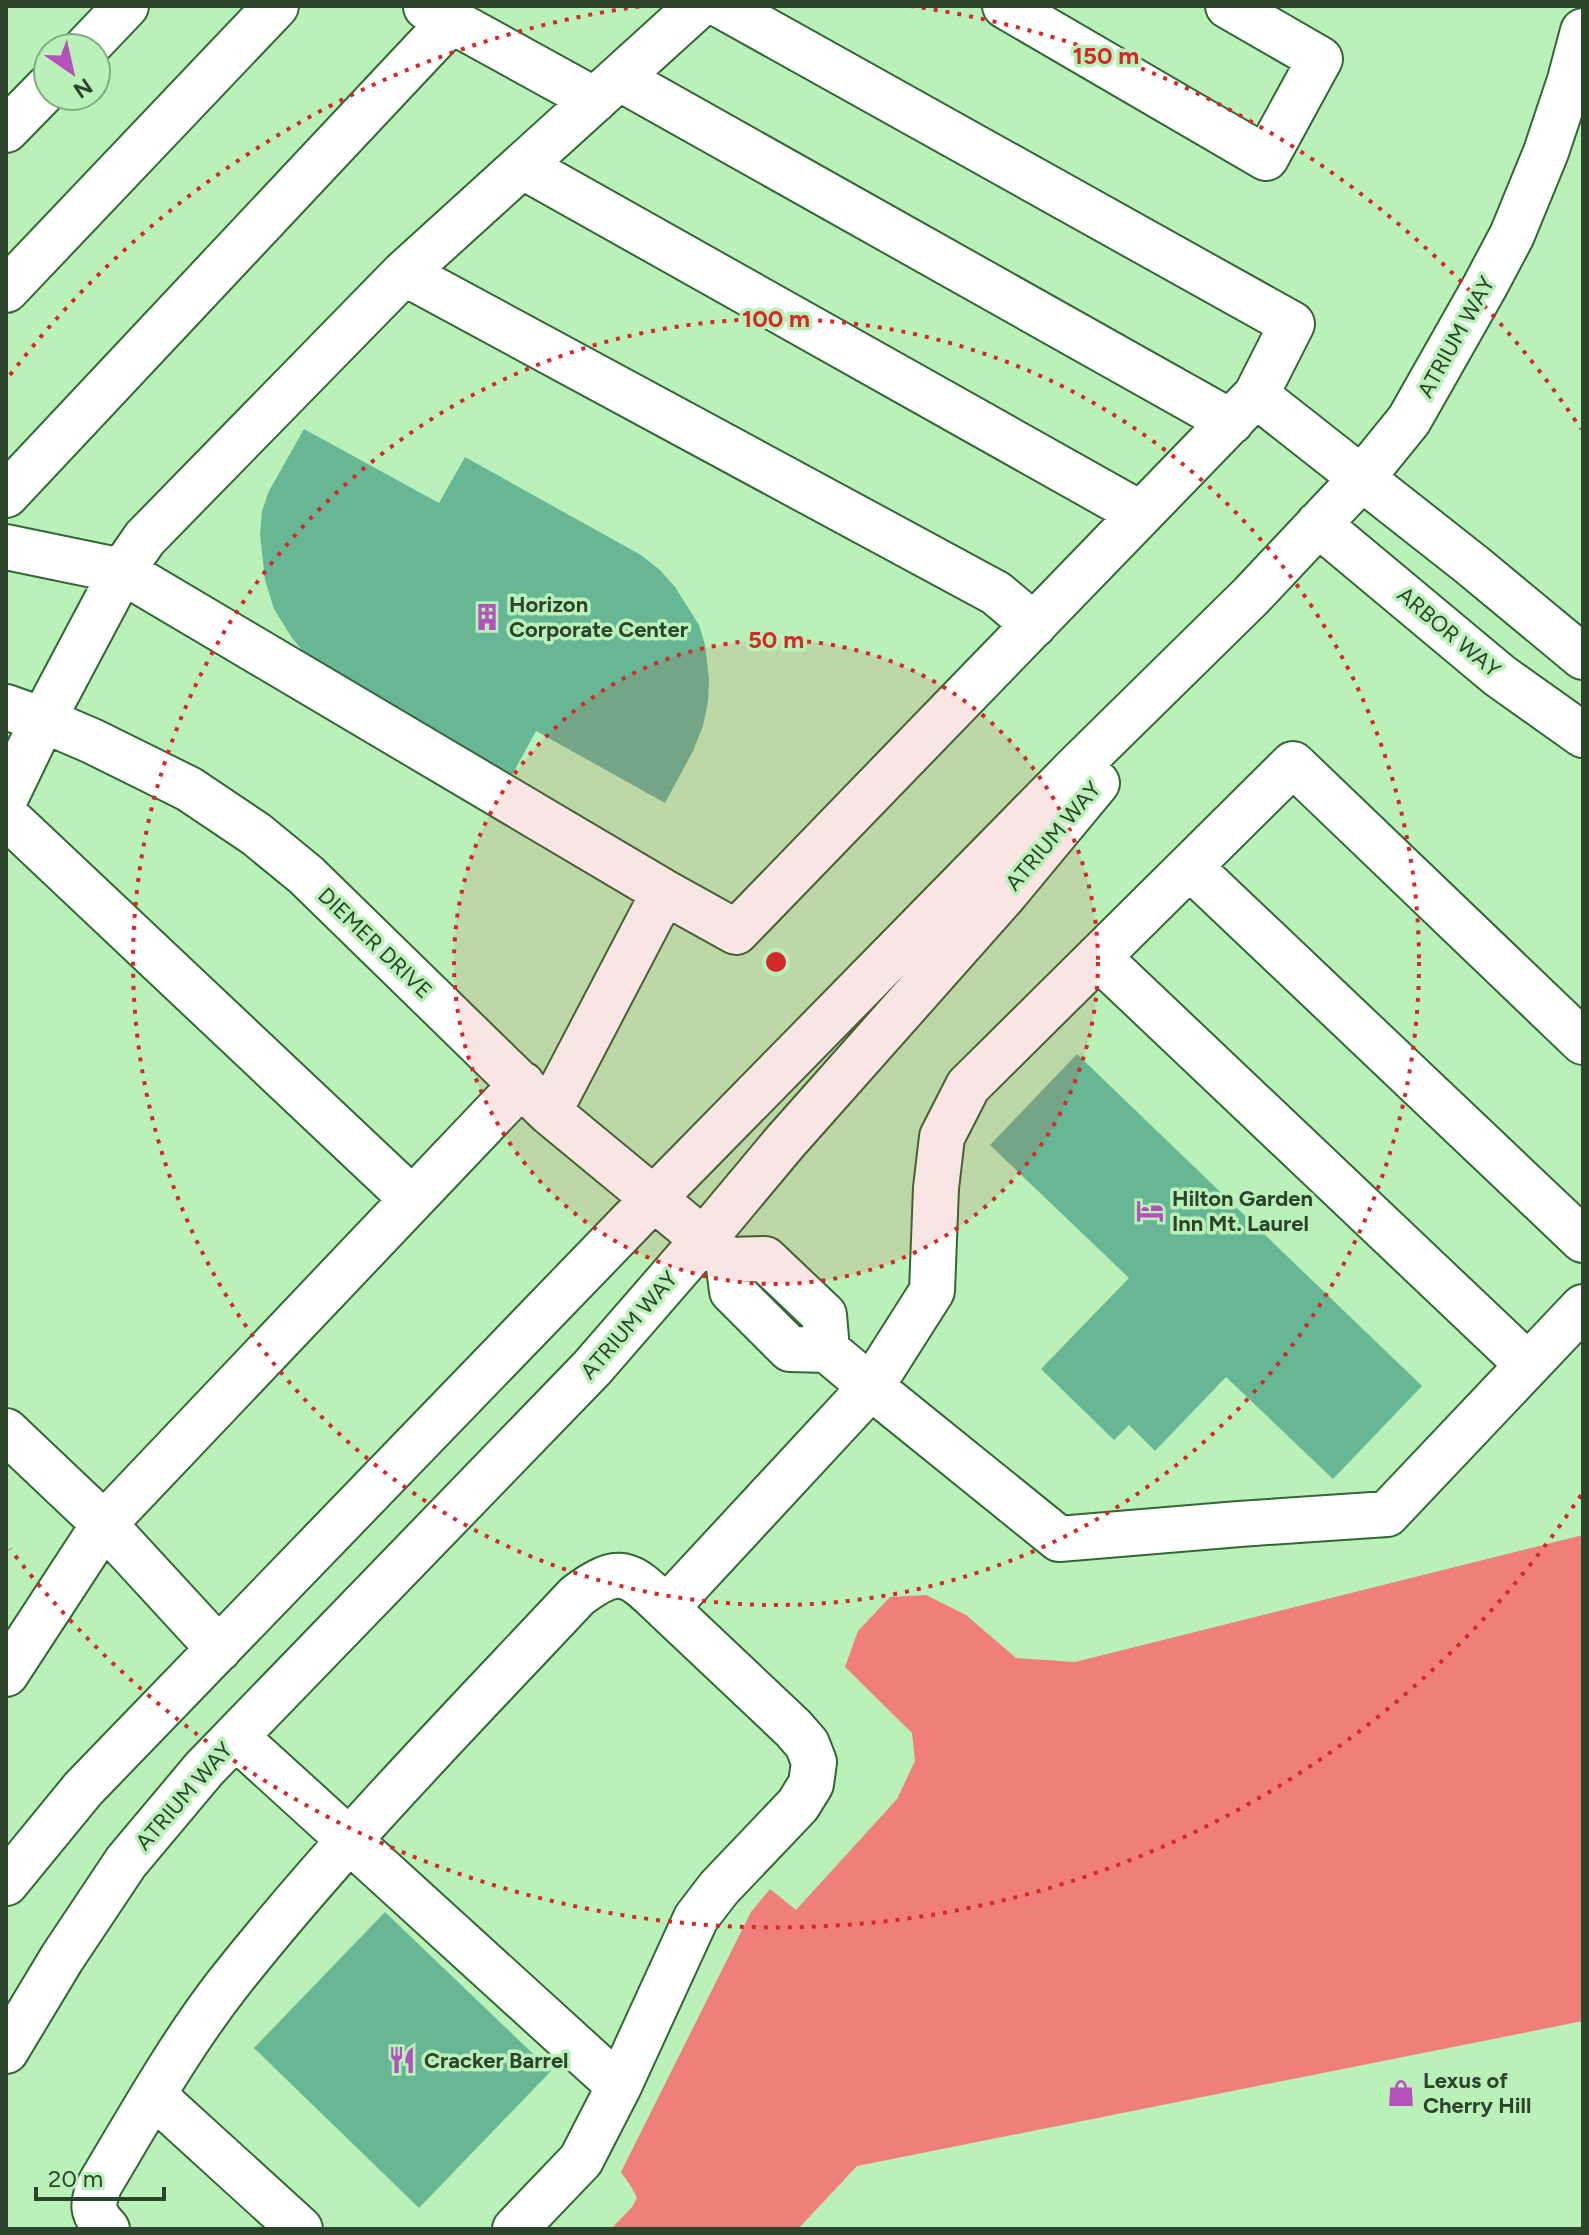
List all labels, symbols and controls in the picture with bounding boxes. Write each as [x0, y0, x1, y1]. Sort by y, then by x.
north arrow [32, 32, 112, 112]
text: 150 m [1073, 41, 1139, 70]
text: N [68, 72, 98, 104]
street label: ATRIUM WAY [1412, 271, 1501, 402]
text: 100 m [742, 304, 810, 333]
street label: ARBOR WAY [1392, 581, 1507, 684]
place label: Horizon Corporate Center [509, 591, 689, 643]
building icon: Horizon Corporate Center [472, 602, 502, 632]
text: 50 m [748, 625, 804, 654]
street label: ATRIUM WAY [999, 775, 1107, 896]
street label: DIEMER DRIVE [312, 882, 438, 1004]
centre of rings [762, 948, 790, 976]
place label: Hilton Garden Inn Mt. Laurel [1172, 1185, 1313, 1237]
hotel icon: Hilton Garden Inn Mt. Laurel [1135, 1196, 1165, 1226]
street label: ATRIUM WAY [575, 1265, 684, 1385]
street label: ATRIUM WAY [130, 1736, 239, 1856]
restaurant icon: Cracker Barrel [387, 2045, 417, 2075]
place label: Cracker Barrel [424, 2047, 569, 2074]
place label: Lexus of Cherry Hill [1423, 2067, 1531, 2119]
shop icon: Lexus of Cherry Hill [1386, 2078, 1416, 2108]
scale bar [36, 2151, 164, 2201]
text: 20 m [48, 2164, 103, 2193]

